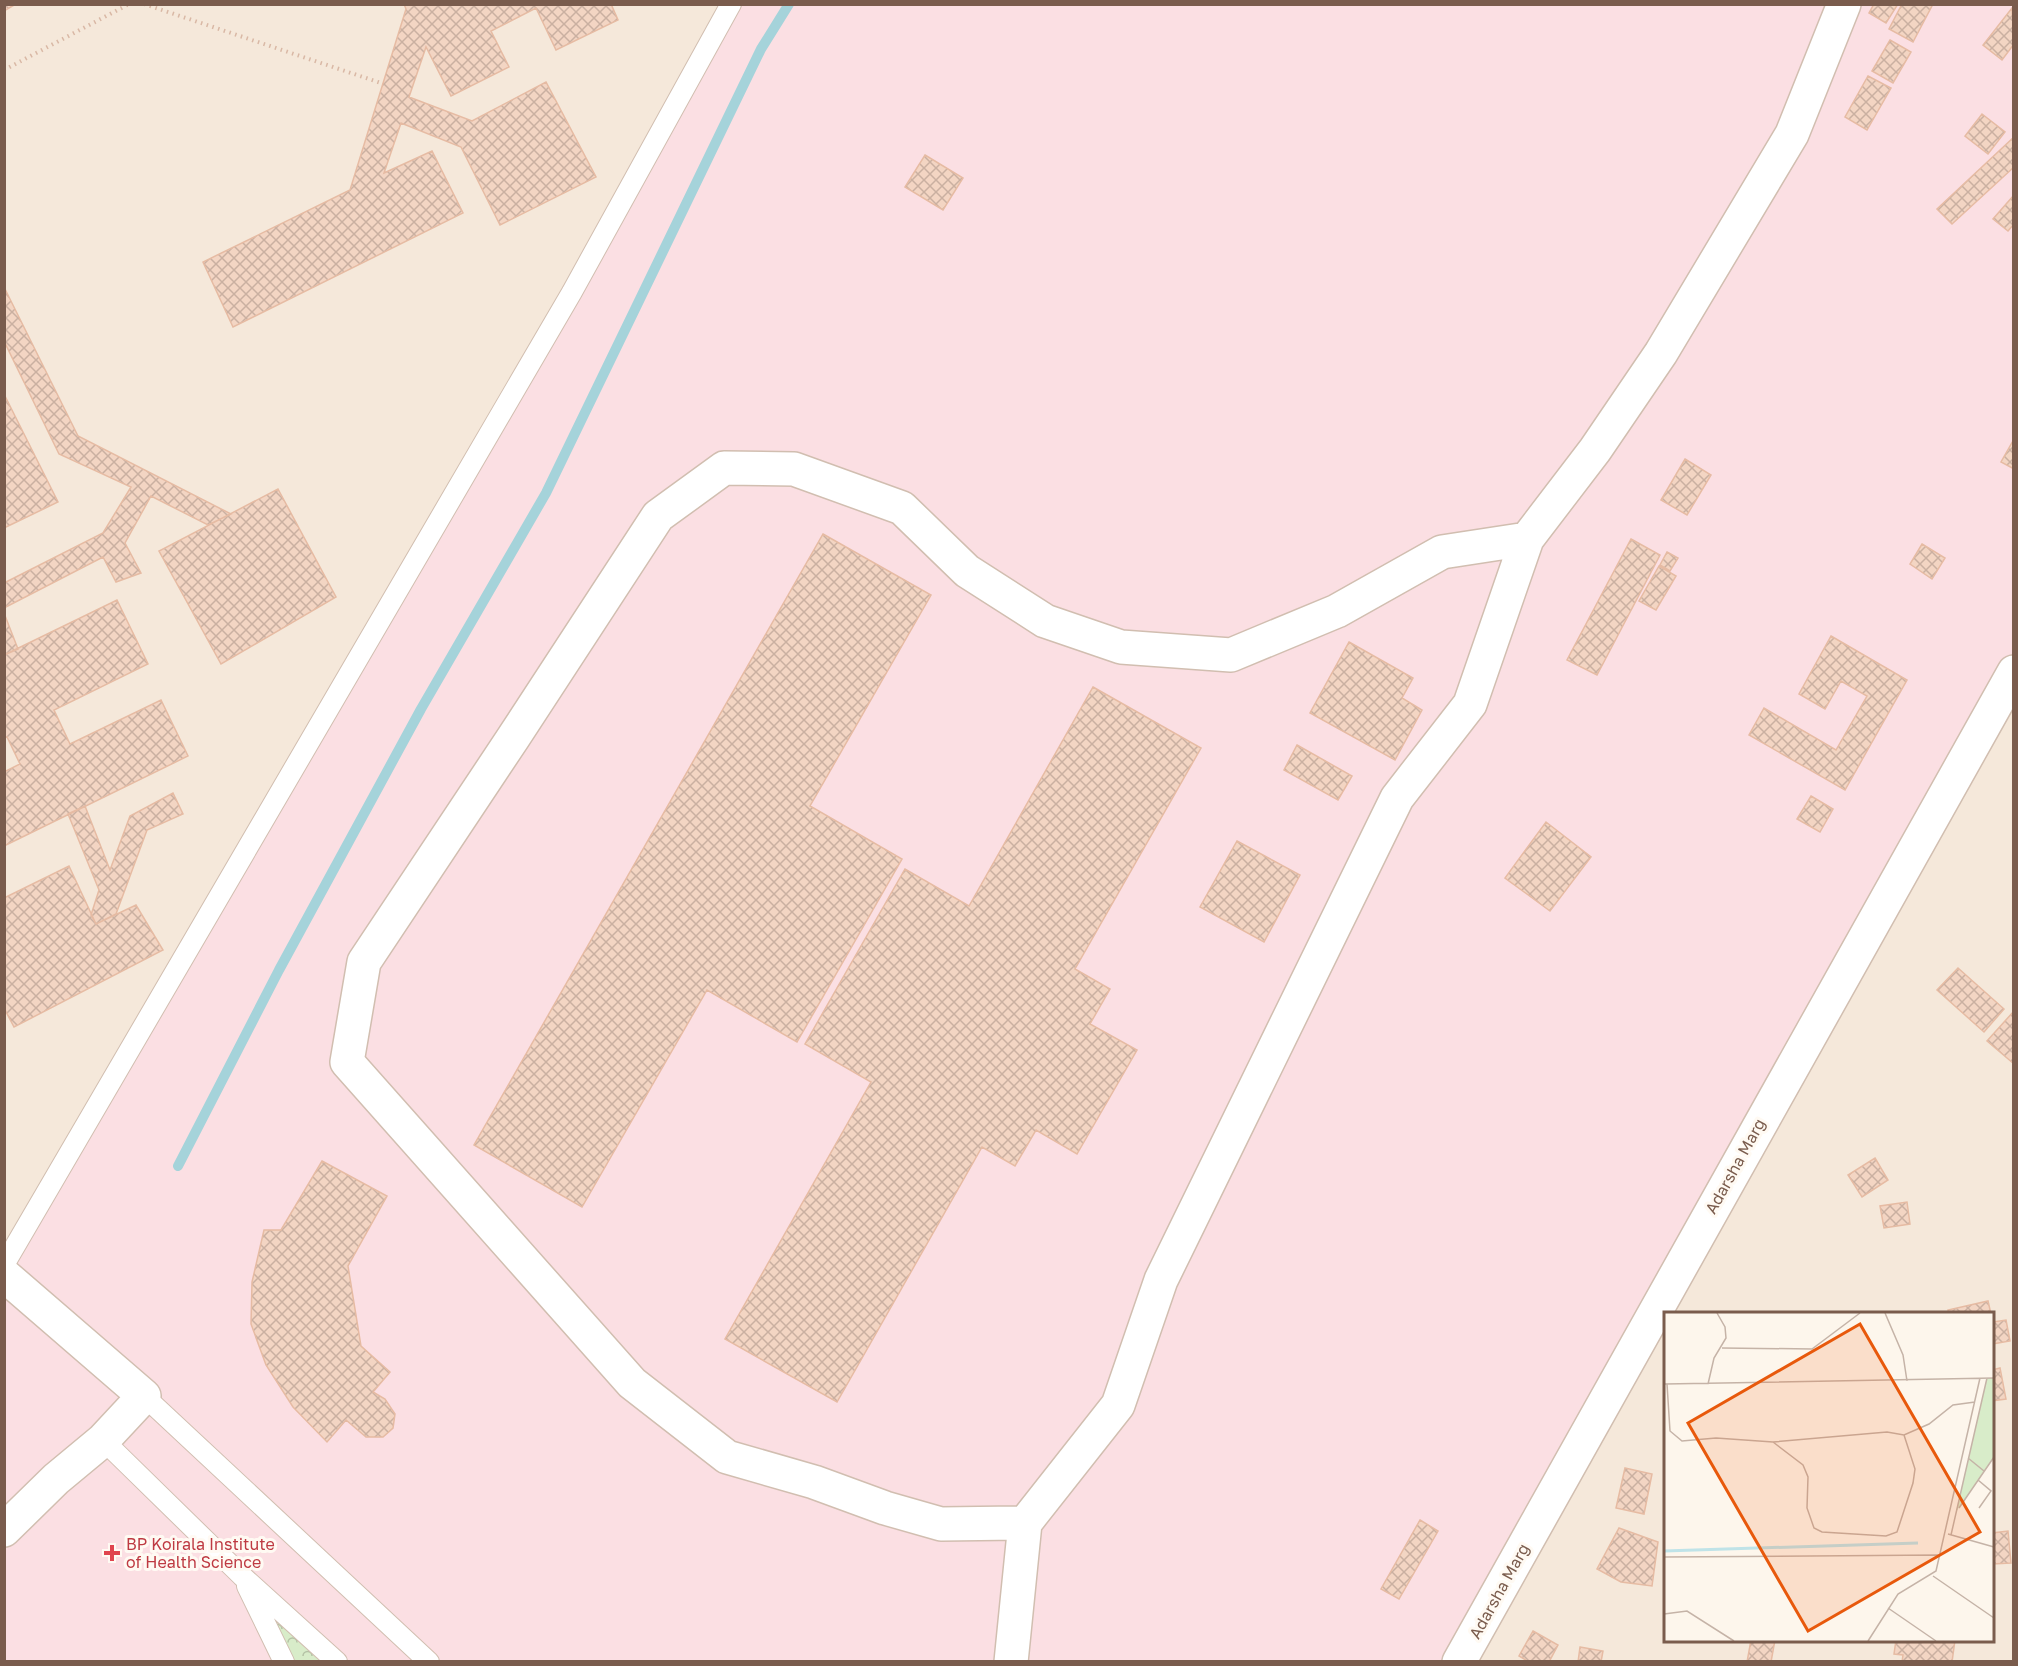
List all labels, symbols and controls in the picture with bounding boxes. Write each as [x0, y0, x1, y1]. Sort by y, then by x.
street label: Adarsha Marg [1701, 1115, 1769, 1217]
inset map [1664, 1312, 1994, 1642]
place label: BP Koirala Institute of Health Science [126, 1534, 275, 1572]
street label: Adarsha Marg [1465, 1540, 1533, 1642]
marker: BP Koirala Institute of Health Science [103, 1544, 121, 1562]

